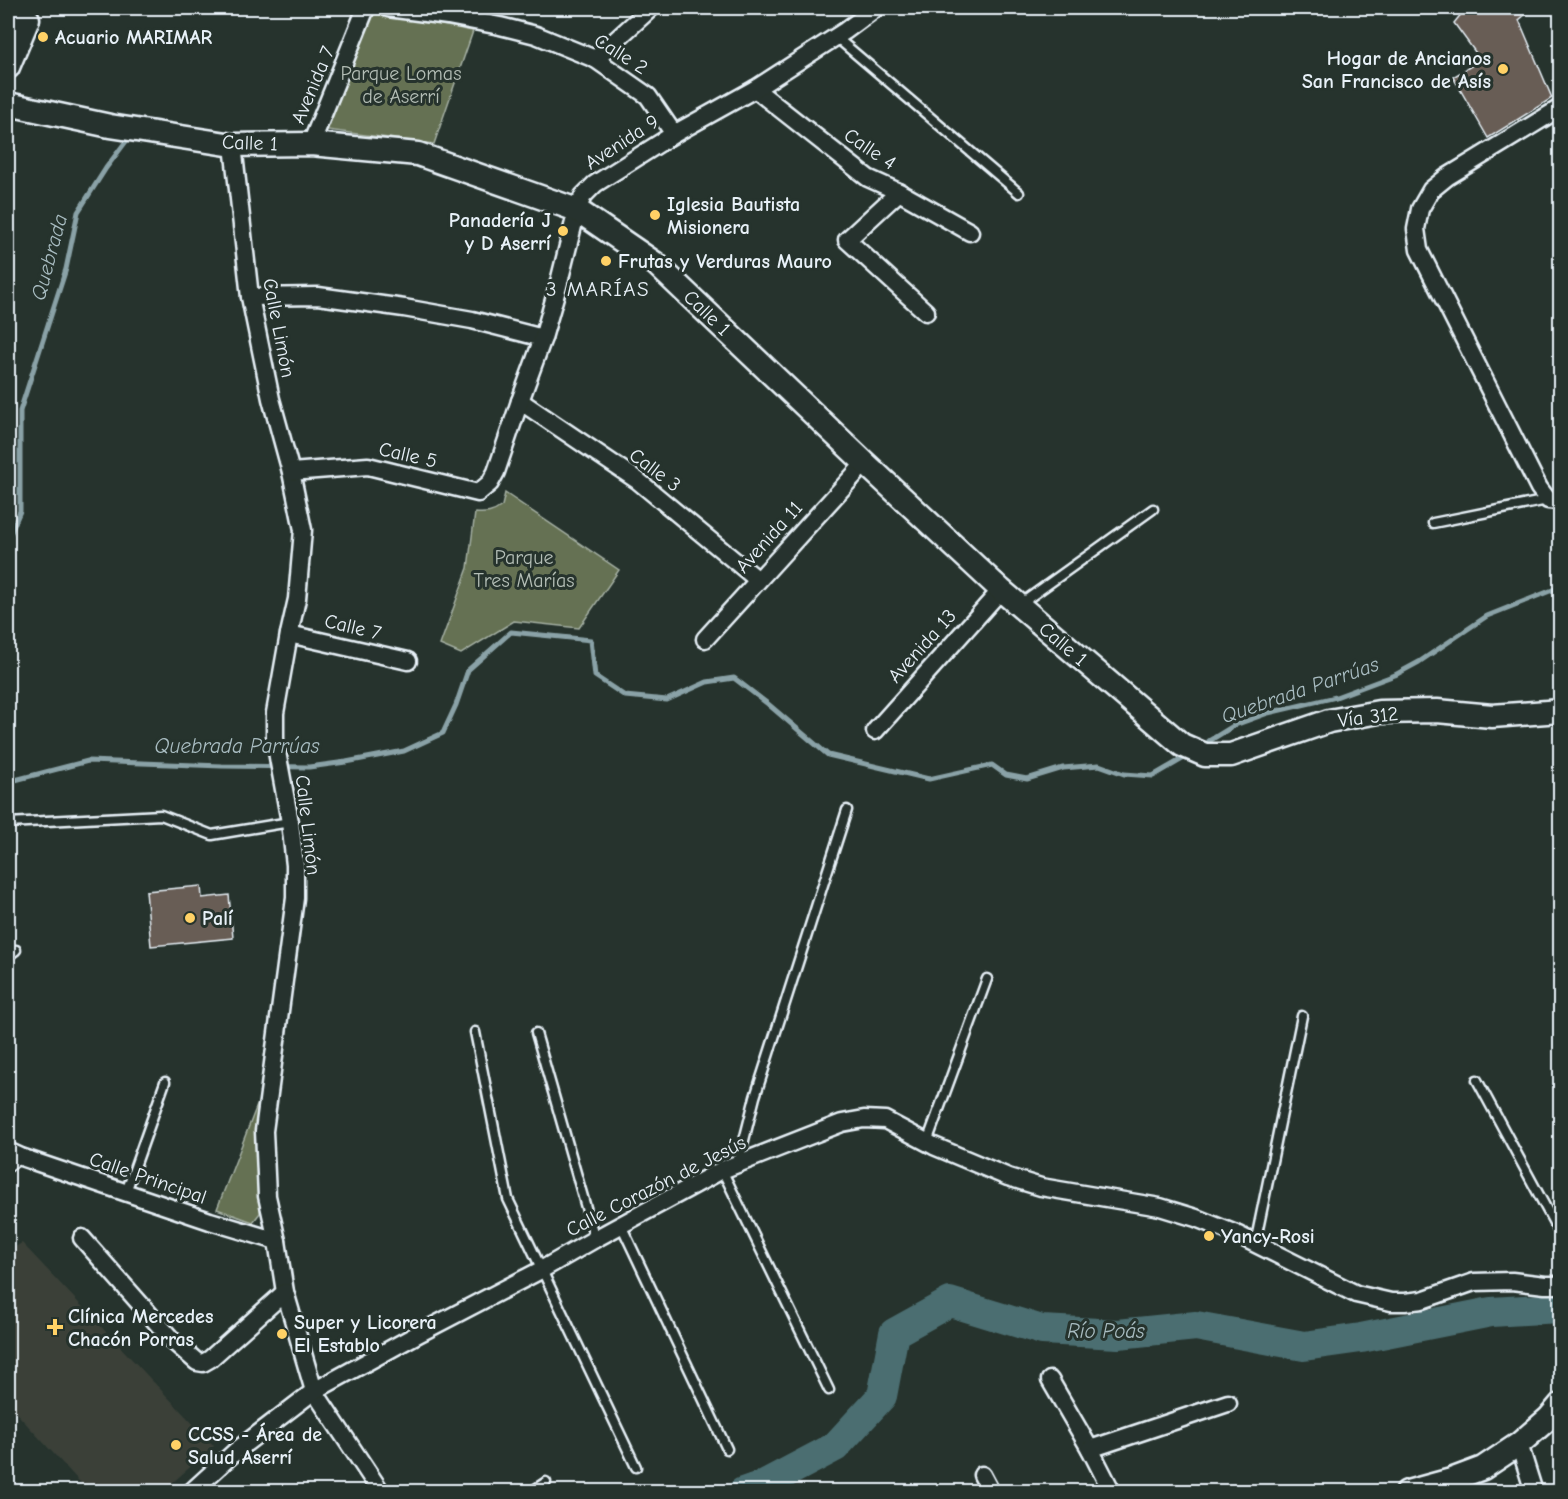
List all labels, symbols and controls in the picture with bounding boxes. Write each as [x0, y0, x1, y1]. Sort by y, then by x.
place label: Acuario MARIMAR [55, 26, 212, 49]
street label: Calle 2 [590, 29, 652, 79]
marker: Acuario MARIMAR [36, 30, 50, 44]
street label: Avenida 7 [286, 42, 340, 127]
place label: Hogar de Ancianos San Francisco de Asís [1302, 47, 1491, 93]
park label: Parque Lomas de Aserrí [341, 62, 461, 108]
marker: Hogar de Ancianos San Francisco de Asís [1496, 62, 1510, 76]
street label: Avenida 9 [581, 110, 663, 174]
street label: Calle 4 [840, 123, 900, 175]
street label: Calle 1 [222, 131, 278, 155]
place label: Iglesia Bautista Misionera [667, 193, 800, 239]
marker: Iglesia Bautista Misionera [648, 208, 662, 222]
place label: Panadería J y D Aserrí [449, 209, 552, 255]
water label: Quebrada [26, 211, 72, 303]
marker: Panadería J y D Aserrí [556, 224, 570, 238]
place label: Frutas y Verduras Mauro [618, 250, 832, 273]
marker: Frutas y Verduras Mauro [599, 254, 613, 268]
street label: Calle Limón [258, 276, 300, 380]
district label: 3 MARÍAS [546, 277, 650, 301]
street label: Calle 1 [679, 285, 735, 341]
street label: Calle 5 [377, 437, 439, 473]
street label: Calle 3 [625, 443, 685, 497]
street label: Avenida 11 [731, 496, 807, 578]
park label: Parque Tres Marías [473, 546, 575, 592]
street label: Avenida 13 [883, 605, 961, 687]
street label: Calle 7 [322, 609, 384, 645]
street label: Calle 1 [1034, 617, 1092, 671]
water label: Quebrada Parrúas [1218, 652, 1382, 728]
street label: Vía 312 [1336, 702, 1400, 732]
water label: Quebrada Parrúas [155, 734, 320, 758]
street label: Calle Limón [290, 774, 326, 876]
place label: Palí [202, 907, 234, 930]
marker: Palí [183, 911, 197, 925]
street label: Calle Corazón de Jesús [562, 1131, 750, 1241]
street label: Calle Principal [86, 1147, 210, 1209]
place label: Yancy-Rosi [1221, 1225, 1315, 1248]
marker: Yancy-Rosi [1202, 1229, 1216, 1243]
place label: Clínica Mercedes Chacón Porras [68, 1305, 213, 1351]
place label: Super y Licorera El Establo [294, 1311, 437, 1357]
marker: Clínica Mercedes Chacón Porras [46, 1318, 64, 1336]
water label: Río Poás [1067, 1319, 1145, 1343]
marker: Super y Licorera El Establo [275, 1327, 289, 1341]
place label: CCSS - Área de Salud Aserrí [188, 1422, 322, 1469]
marker: CCSS - Área de Salud Aserrí [169, 1438, 183, 1452]

